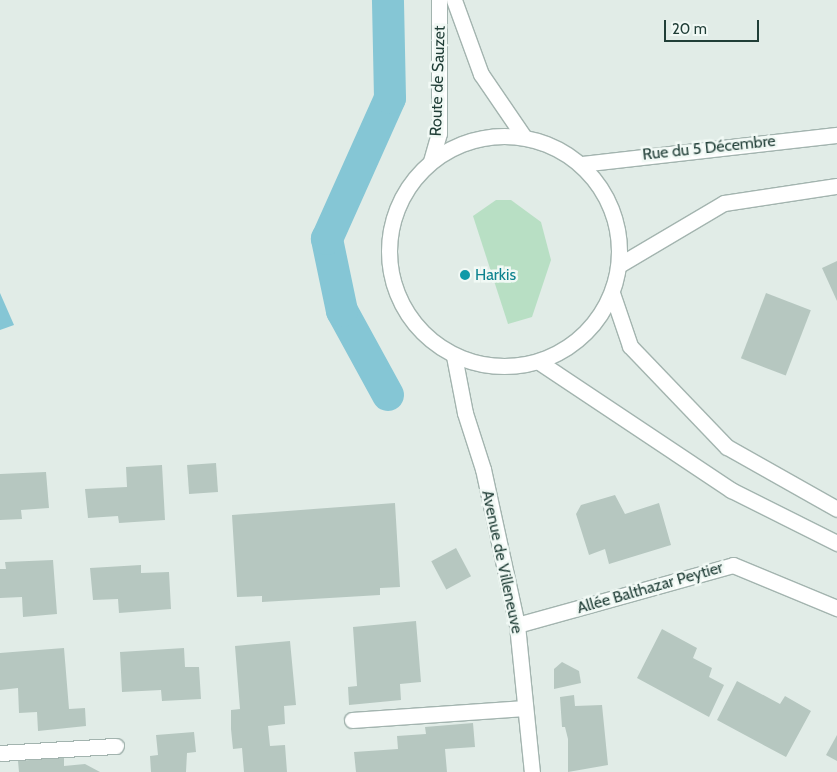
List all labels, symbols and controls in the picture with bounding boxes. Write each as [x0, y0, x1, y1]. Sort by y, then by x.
scale bar [667, 10, 762, 42]
text: 20 m [672, 20, 707, 38]
street label: Route de Sauzet [426, 25, 450, 137]
street label: Rue du 5 Décembre [641, 131, 777, 165]
place label: Harkis [475, 265, 516, 285]
marker: Harkis [459, 269, 471, 281]
street label: Avenue de Villeneuve [477, 489, 527, 635]
street label: Allée Balthazar Peytier [575, 558, 725, 618]

